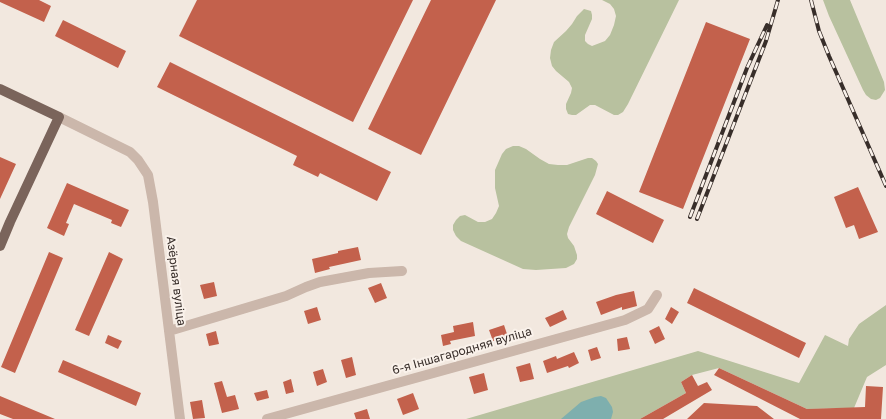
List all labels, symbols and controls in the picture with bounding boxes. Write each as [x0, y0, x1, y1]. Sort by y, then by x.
street label: Азёрная вуліца [163, 235, 189, 327]
street label: 6-я Іншагародняя вуліца [391, 324, 533, 378]

